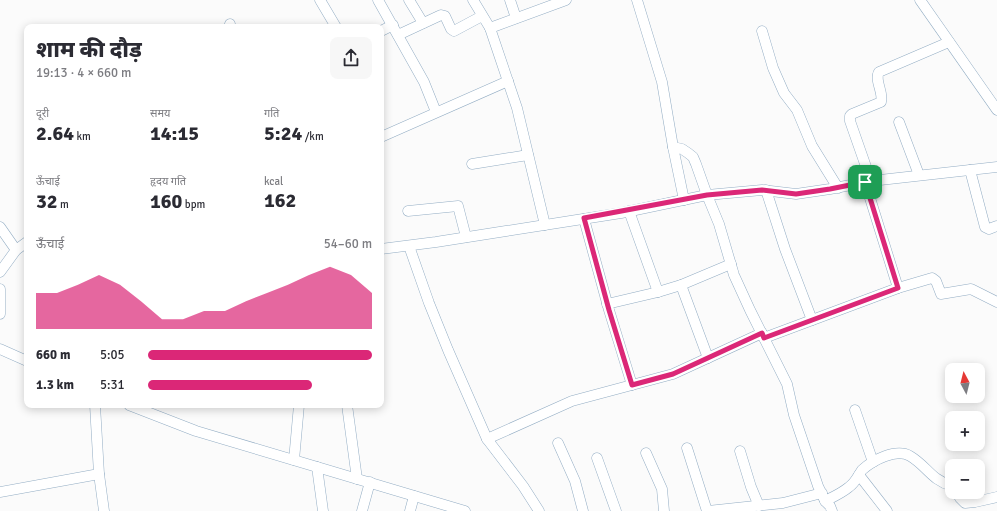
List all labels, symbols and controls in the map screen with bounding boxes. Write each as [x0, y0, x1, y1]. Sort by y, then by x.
text: शाम की दौड़ [36, 36, 142, 63]
button: share [330, 37, 372, 79]
text: 19:13 · 4 × 660 m [36, 65, 131, 81]
text: दूरी [36, 107, 49, 120]
text: समय [150, 107, 170, 120]
text: गति [264, 107, 279, 120]
text: 2.64 [36, 121, 74, 146]
text: 14:15 [150, 121, 199, 146]
text: 5:24 [264, 121, 302, 146]
text: km [74, 130, 91, 143]
text: /km [302, 130, 324, 143]
pin [848, 165, 882, 199]
icon: arrive [854, 171, 876, 193]
text: ऊँचाई [36, 175, 60, 188]
text: हृदय गति [150, 175, 186, 188]
text: kcal [264, 175, 283, 188]
text: 162 [264, 188, 296, 213]
text: 32 [36, 189, 58, 214]
text: 160 [150, 189, 182, 214]
text: m [58, 198, 69, 211]
text: bpm [182, 198, 205, 211]
text: ऊँचाई [36, 236, 64, 252]
text: 54–60 m [324, 236, 372, 252]
text: 660 m [36, 347, 70, 363]
text: 5:05 [100, 347, 125, 363]
north arrow [945, 363, 985, 403]
map controls [945, 363, 985, 499]
text: 1.3 km [36, 377, 74, 393]
text: 5:31 [100, 377, 125, 393]
button: + [945, 411, 985, 451]
button: − [945, 459, 985, 499]

